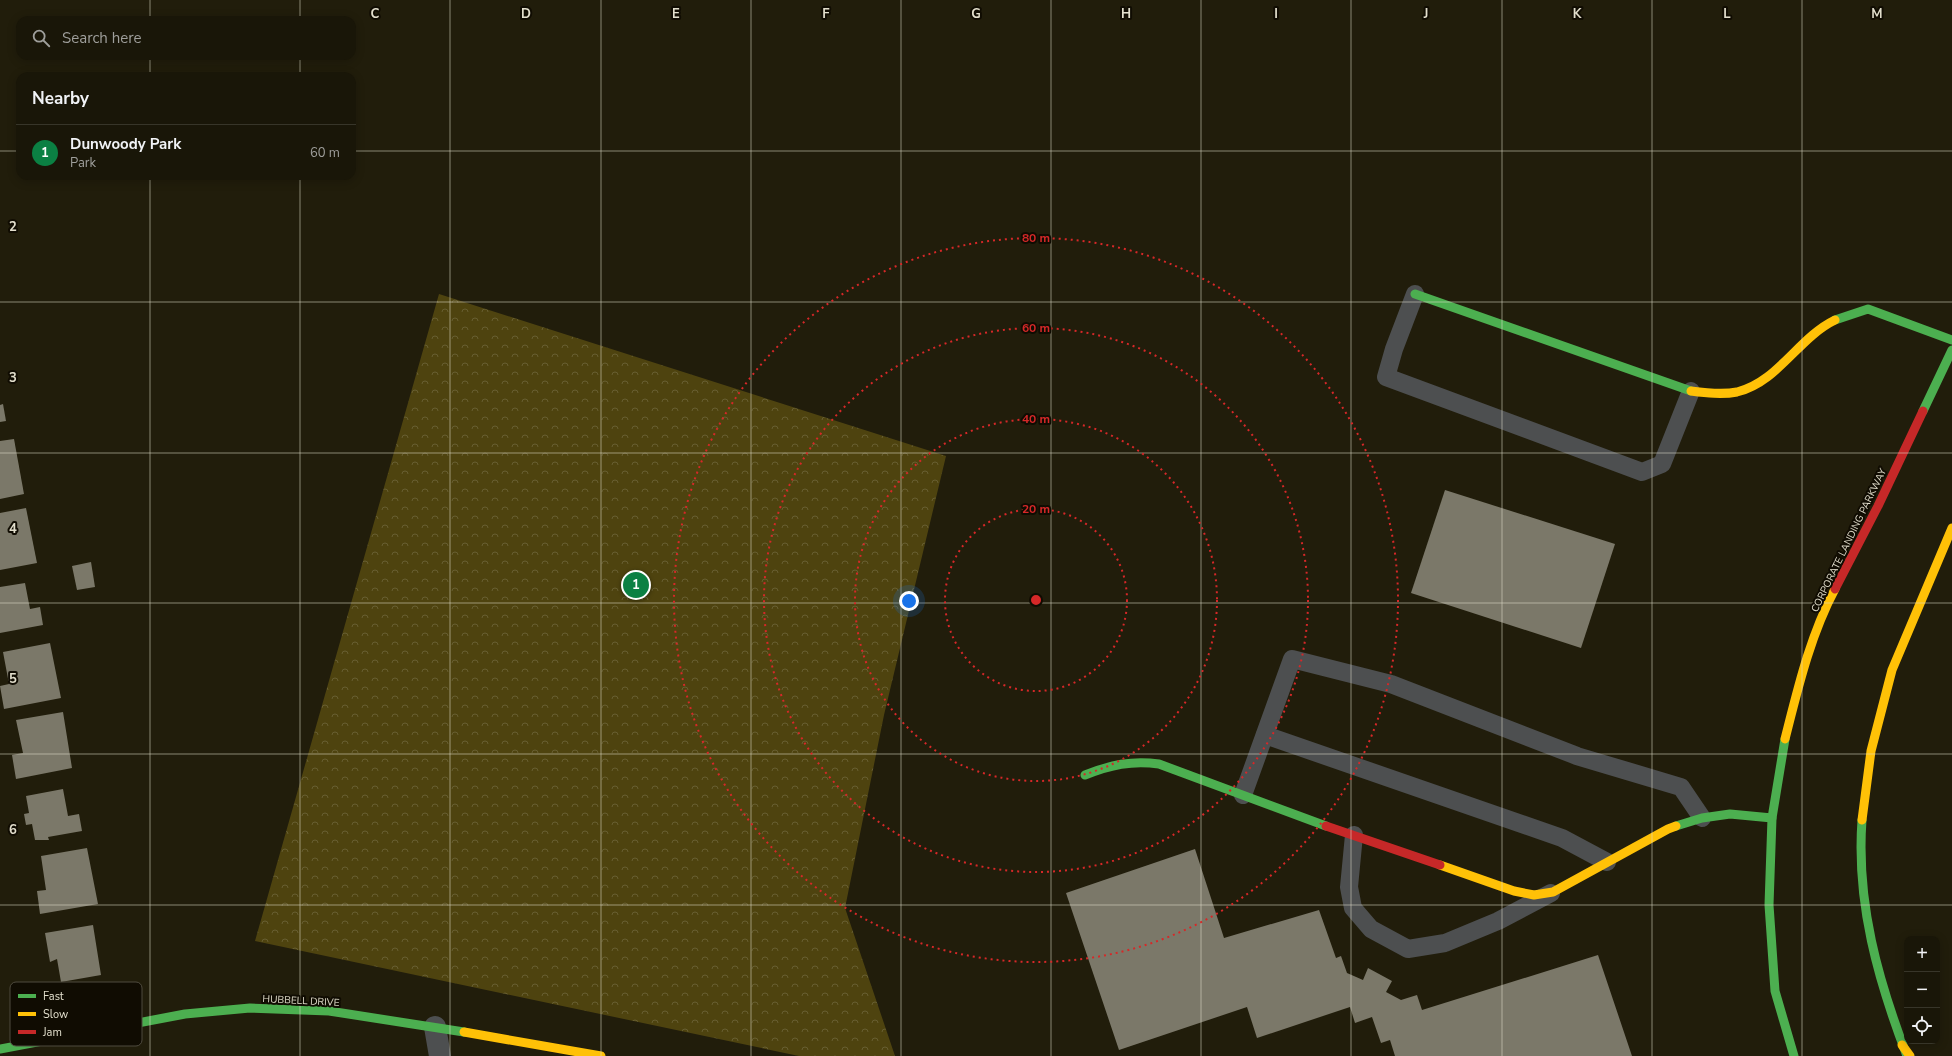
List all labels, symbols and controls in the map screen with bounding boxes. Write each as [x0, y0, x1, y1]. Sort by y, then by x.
text: C [371, 5, 380, 23]
text: D [521, 5, 531, 23]
text: E [672, 5, 680, 23]
text: F [822, 5, 830, 23]
text: G [971, 5, 981, 23]
text: H [1121, 5, 1131, 23]
text: I [1274, 5, 1278, 23]
text: J [1423, 5, 1428, 23]
text: K [1573, 5, 1582, 23]
text: L [1723, 5, 1731, 23]
text: M [1871, 5, 1883, 23]
search box [16, 16, 356, 60]
icon: search [30, 27, 52, 49]
text: Search here [62, 28, 142, 48]
text: Nearby [32, 87, 89, 110]
text: Dunwoody Park [70, 134, 181, 154]
text: 1 [41, 144, 49, 162]
text: 60 m [310, 144, 340, 162]
text: Park [70, 154, 96, 172]
text: 2 [9, 218, 17, 236]
text: 80 m [1022, 230, 1050, 246]
text: 60 m [1022, 320, 1050, 336]
text: 3 [9, 369, 17, 387]
text: 40 m [1022, 411, 1050, 427]
street label: CORPORATE LANDING PARKWAY [1808, 465, 1890, 615]
text: 20 m [1022, 501, 1050, 517]
text: 4 [9, 520, 17, 538]
pin: 1 [623, 570, 649, 600]
your location [899, 591, 919, 611]
centre of rings [1029, 593, 1043, 607]
text: 5 [9, 670, 17, 688]
text: 6 [9, 821, 17, 839]
map controls [1904, 936, 1940, 1044]
button: + [1904, 936, 1940, 972]
button: − [1904, 972, 1940, 1008]
legend [10, 982, 142, 1046]
text: Fast [43, 989, 64, 1004]
street label: HUBBELL DRIVE [262, 992, 340, 1010]
text: Slow [43, 1007, 68, 1022]
button: locate [1904, 1008, 1940, 1044]
text: Jam [42, 1025, 62, 1040]

